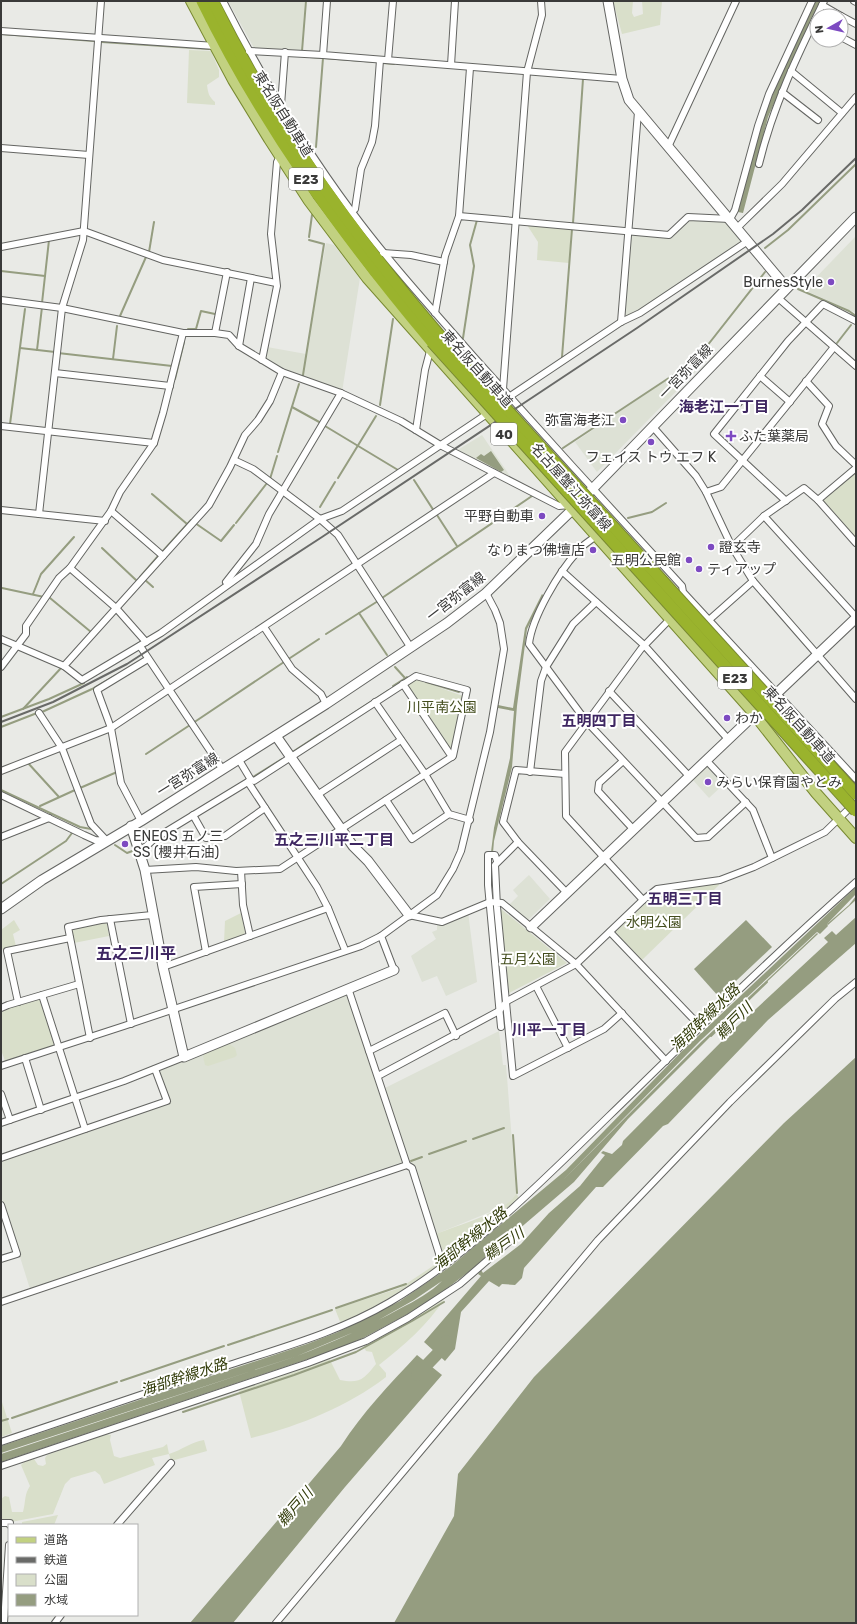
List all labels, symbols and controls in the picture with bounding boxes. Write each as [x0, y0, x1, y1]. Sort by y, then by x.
north arrow [809, 8, 849, 48]
text: N [813, 24, 827, 34]
street label: 東名阪自動車道 [250, 68, 316, 160]
road number: E23 [289, 168, 323, 190]
place label: BurnesStyle [743, 274, 823, 291]
marker: BurnesStyle [826, 277, 836, 287]
street label: 東名阪自動車道 [438, 327, 516, 411]
street label: 一宮弥富線 [656, 341, 716, 403]
district label: 海老江一丁目 [679, 398, 769, 416]
place label: 弥富海老江 [545, 412, 615, 429]
marker: 弥富海老江 [618, 415, 628, 425]
road number: 40 [491, 423, 517, 445]
place label: ふた葉薬局 [739, 428, 809, 445]
marker: ふた葉薬局 [726, 431, 736, 441]
marker: フェイス トウ エフ K [646, 437, 656, 447]
street label: 名古屋蟹江弥富線 [527, 440, 615, 534]
place label: フェイス トウ エフ K [586, 449, 717, 466]
place label: 平野自動車 [464, 508, 534, 525]
marker: 平野自動車 [537, 511, 547, 521]
place label: 證玄寺 [719, 539, 761, 556]
place label: なりまつ佛壇店 [487, 542, 585, 559]
marker: 證玄寺 [706, 542, 716, 552]
marker: なりまつ佛壇店 [588, 545, 598, 555]
place label: 五明公民館 [611, 552, 681, 569]
marker: 五明公民館 [684, 555, 694, 565]
place label: ティアップ [707, 561, 776, 578]
marker: ティアップ [694, 564, 704, 574]
street label: 一宮弥富線 [423, 569, 489, 625]
road number: E23 [718, 667, 752, 689]
street label: 東名阪自動車道 [760, 683, 838, 767]
park label: 川平南公園 [407, 699, 477, 716]
place label: わか [735, 710, 763, 727]
district label: 五明四丁目 [561, 712, 637, 730]
marker: わか [722, 713, 732, 723]
street label: 一宮弥富線 [154, 749, 222, 801]
place label: みらい保育園やとみ [716, 774, 842, 791]
marker: みらい保育園やとみ [703, 777, 713, 787]
place label: ENEOS 五ノ三 SS (櫻井石油) [133, 828, 223, 861]
district label: 五之三川平二丁目 [274, 831, 394, 849]
marker: ENEOS 五ノ三 SS (櫻井石油) [120, 839, 130, 849]
district label: 五明三丁目 [647, 890, 723, 908]
park label: 水明公園 [626, 914, 682, 931]
district label: 五之三川平 [96, 944, 176, 963]
park label: 五月公園 [500, 951, 556, 968]
water label: 海部幹線水路 [666, 979, 745, 1056]
water label: 鵜戸川 [712, 997, 758, 1043]
district label: 川平一丁目 [511, 1021, 587, 1039]
water label: 海部幹線水路 [429, 1202, 512, 1274]
water label: 鵜戸川 [480, 1223, 529, 1264]
water label: 海部幹線水路 [138, 1354, 231, 1399]
water label: 鵜戸川 [273, 1483, 318, 1530]
legend [8, 1524, 138, 1616]
text: 道路 [44, 1533, 68, 1547]
text: 鉄道 [44, 1553, 68, 1567]
text: 公園 [44, 1573, 68, 1587]
text: 水域 [44, 1593, 68, 1607]

